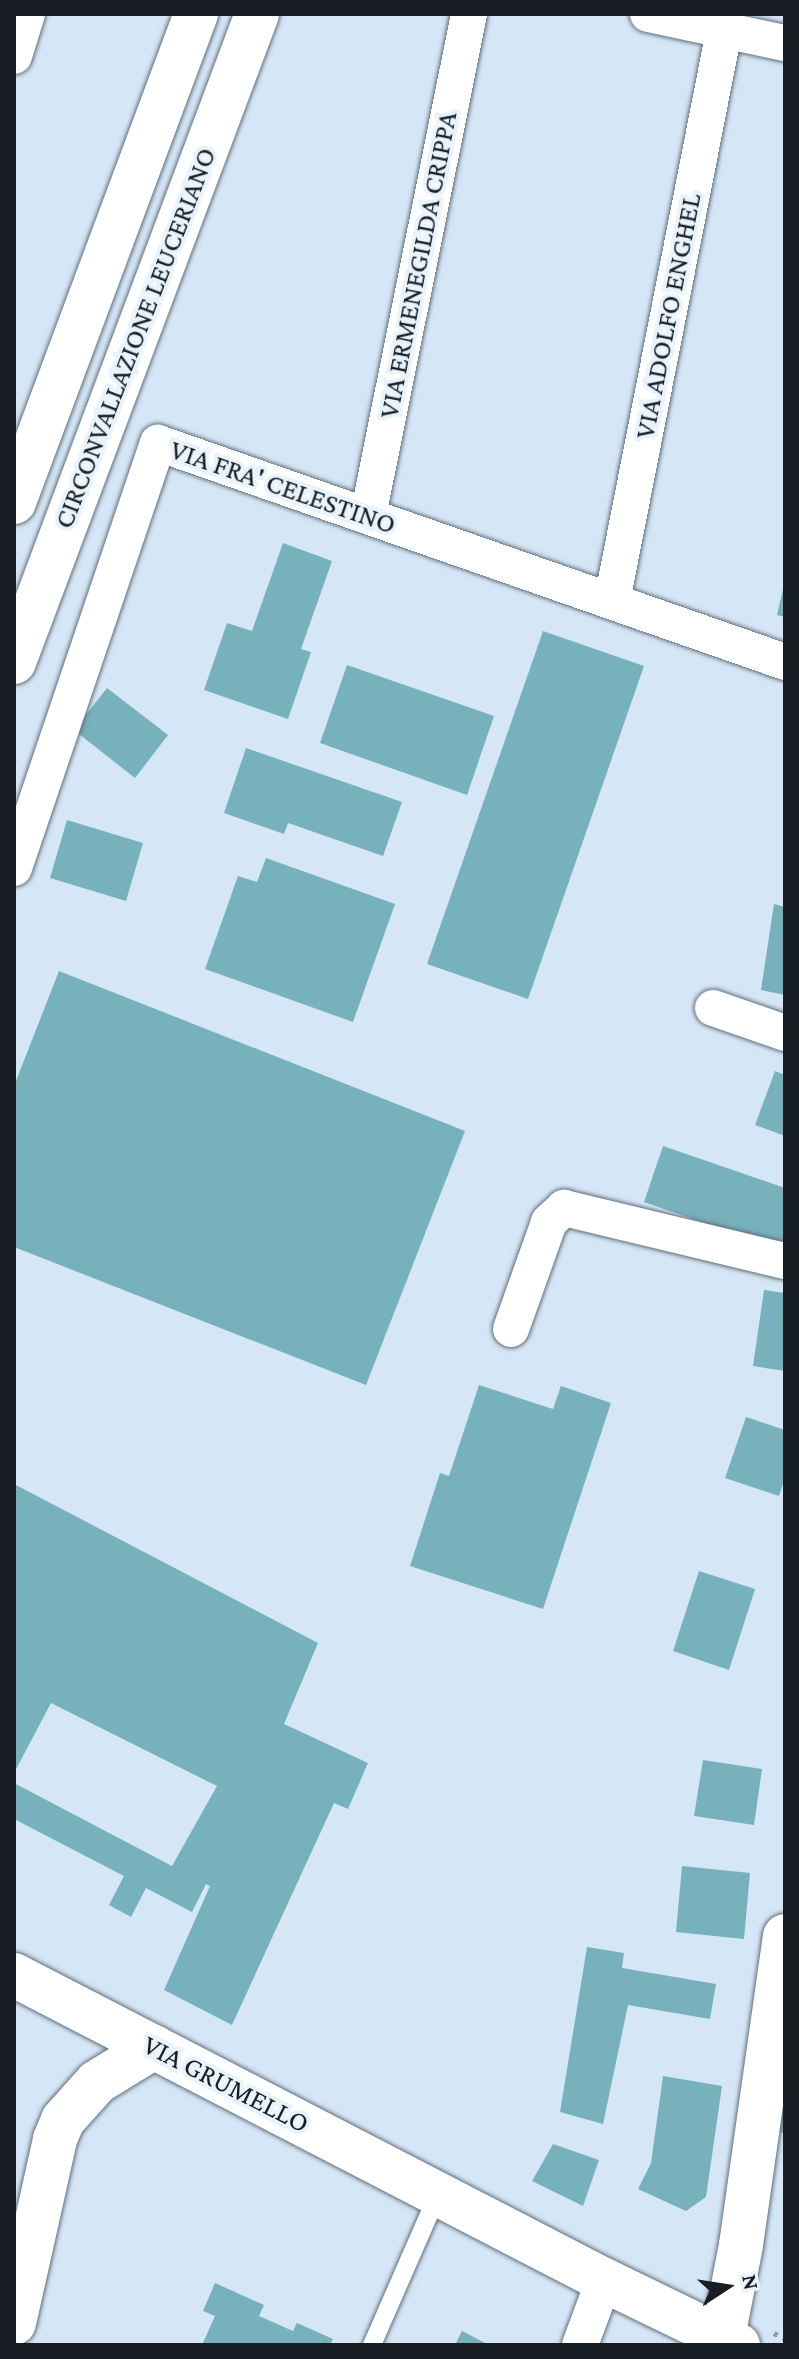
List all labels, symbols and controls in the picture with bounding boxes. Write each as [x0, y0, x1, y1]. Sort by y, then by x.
street label: VIA ERMENEGILDA CRIPPA [372, 109, 464, 421]
street label: CIRCONVALLAZIONE LEUCERIANO [47, 143, 223, 533]
street label: VIA ADOLFO ENGHEL [628, 190, 708, 442]
street label: VIA FRA' CELESTINO [166, 433, 400, 541]
street label: VIA GRUMELLO [137, 2028, 315, 2140]
north arrow [687, 2247, 767, 2327]
text: N [737, 2272, 765, 2292]

